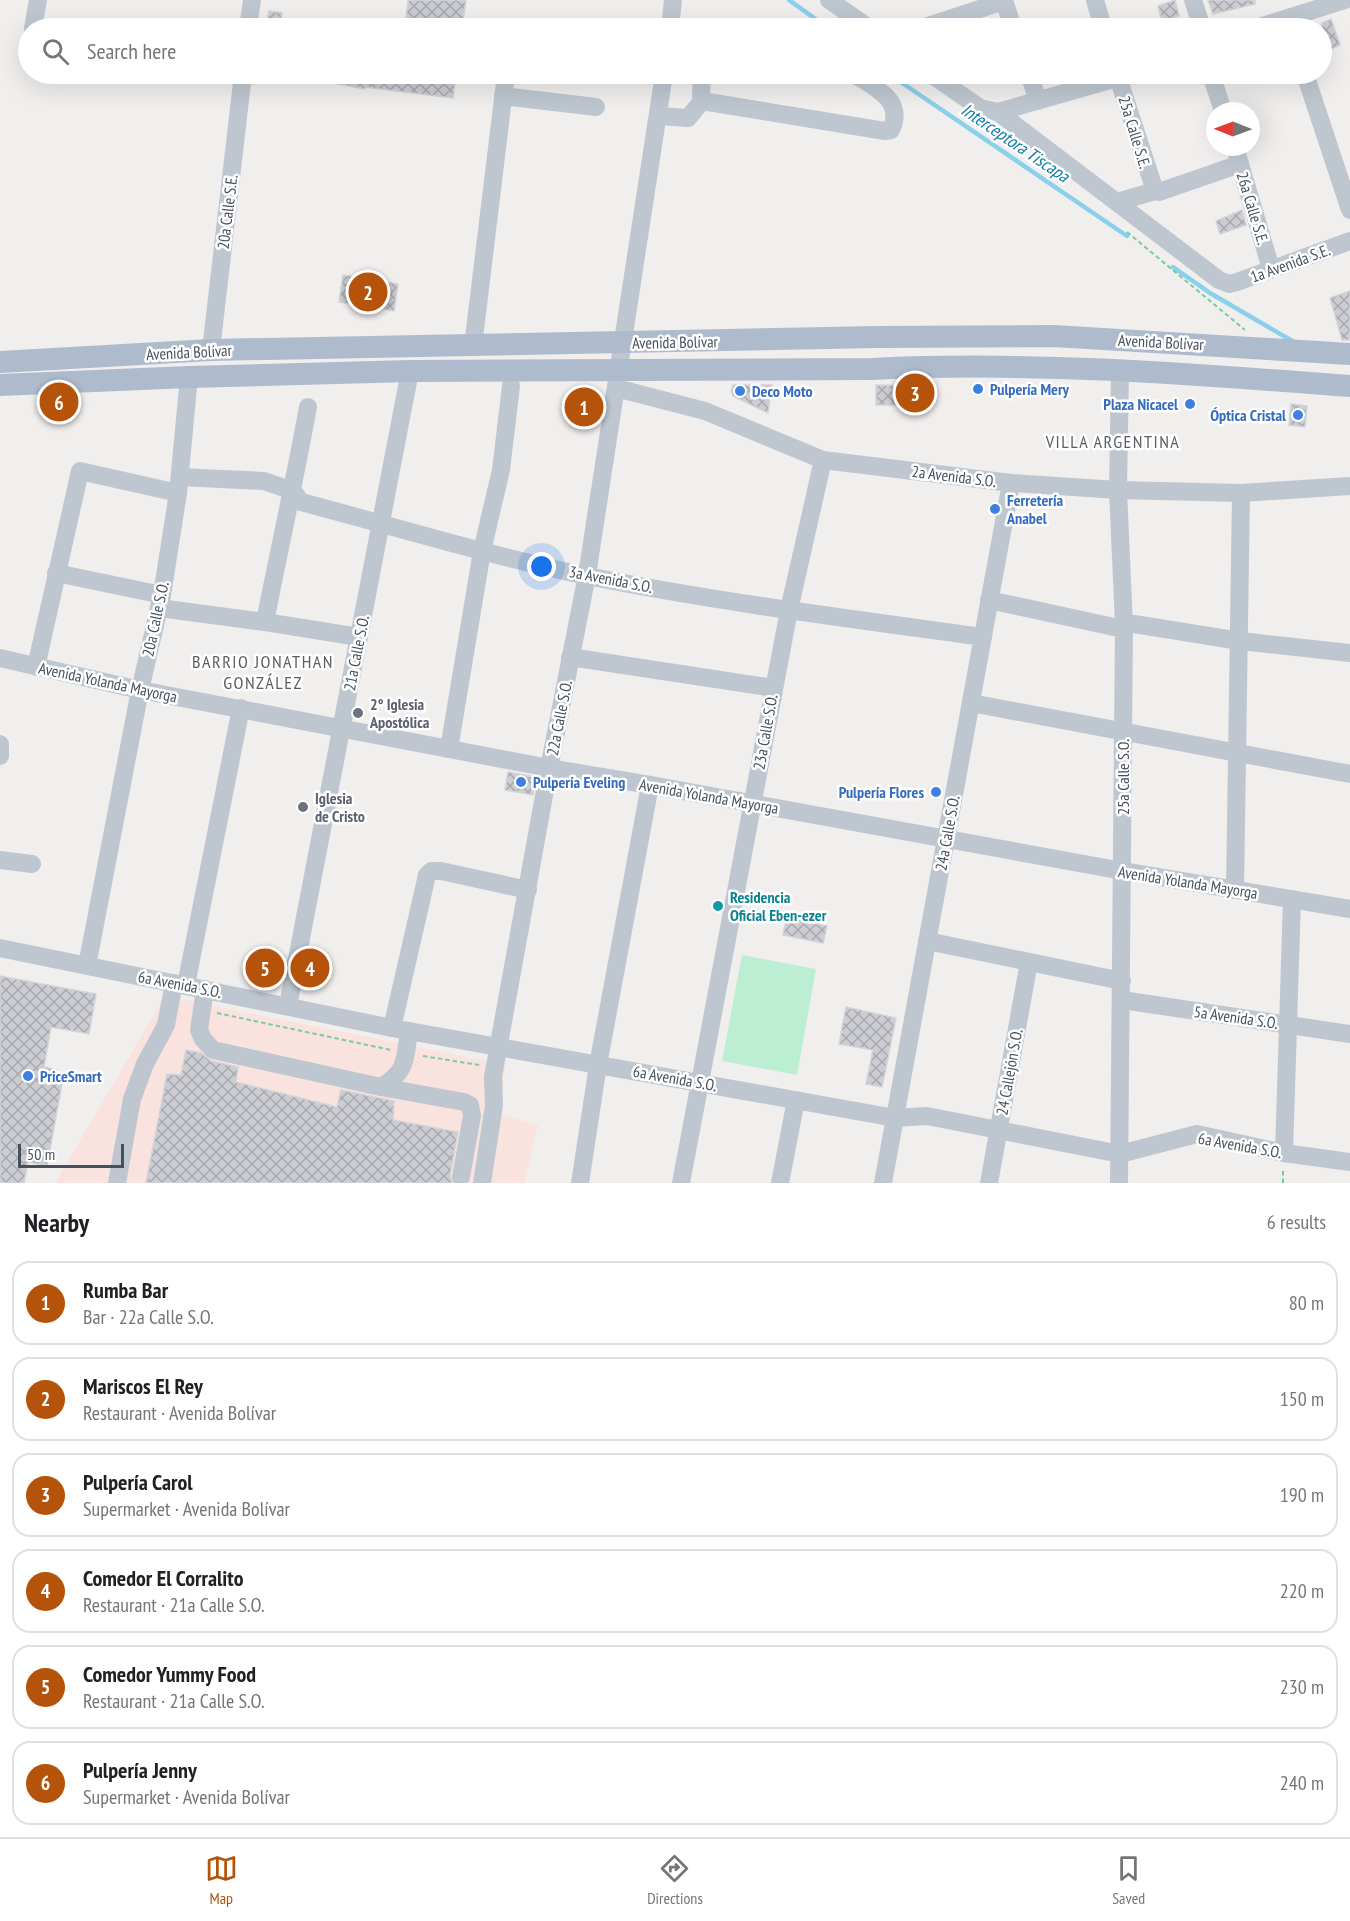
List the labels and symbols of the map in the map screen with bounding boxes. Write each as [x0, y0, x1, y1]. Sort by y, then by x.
street label: 25a Calle S.E. [1115, 93, 1156, 171]
water label: Interceptora Tiscapa [957, 98, 1074, 188]
north arrow [1206, 102, 1260, 156]
street label: 26a Calle S.E. [1233, 169, 1274, 247]
street label: 20a Calle S.E. [213, 174, 241, 250]
street label: 1a Avenida S.E. [1248, 239, 1333, 287]
pin: 2 [348, 270, 388, 314]
street label: Avenida Bolívar [1118, 330, 1205, 354]
street label: Avenida Bolívar [632, 331, 719, 353]
street label: Avenida Bolívar [146, 340, 233, 364]
pin: 3 [896, 370, 934, 416]
place label: Pulpería Mery [990, 379, 1070, 399]
pin: 6 [40, 380, 78, 424]
place label: Deco Moto [752, 381, 813, 401]
marker: Pulpería Mery [971, 382, 985, 396]
pin: 1 [564, 384, 604, 430]
marker: Deco Moto [733, 384, 747, 398]
place label: Plaza Nicacel [1103, 394, 1178, 414]
marker: Plaza Nicacel [1183, 397, 1197, 411]
place label: Óptica Cristal [1210, 405, 1286, 425]
marker: Óptica Cristal [1291, 408, 1305, 422]
district label: VILLA ARGENTINA [1045, 430, 1180, 453]
street label: 2a Avenida S.O. [911, 461, 997, 491]
place label: Ferretería Anabel [1006, 490, 1064, 528]
marker: Ferretería Anabel [988, 502, 1002, 516]
your location [527, 552, 556, 581]
street label: 3a Avenida S.O. [568, 561, 655, 597]
street label: 20a Calle S.O. [137, 580, 173, 658]
street label: 21a Calle S.O. [339, 614, 373, 692]
district label: BARRIO JONATHAN GONZÁLEZ [192, 650, 334, 694]
street label: Avenida Yolanda Mayorga [37, 658, 179, 706]
street label: 22a Calle S.O. [542, 679, 576, 757]
street label: 23a Calle S.O. [749, 693, 781, 771]
place label: 2° Iglesia Apostólica [369, 694, 430, 732]
marker: 2° Iglesia Apostólica [351, 706, 365, 720]
street label: 25a Calle S.O. [1113, 739, 1133, 815]
place label: Pulpería Eveling [533, 772, 625, 792]
street label: Avenida Yolanda Mayorga [638, 774, 780, 818]
marker: Pulpería Eveling [514, 775, 528, 789]
place label: Pulpería Flores [839, 782, 924, 802]
marker: Pulpería Flores [929, 785, 943, 799]
place label: Iglesia de Cristo [315, 788, 365, 826]
street label: 24a Calle S.O. [931, 794, 963, 872]
marker: Iglesia de Cristo [296, 800, 310, 814]
street label: Avenida Yolanda Mayorga [1117, 861, 1259, 903]
place label: Residencia Oficial Eben-ezer [730, 887, 827, 925]
marker: Residencia Oficial Eben-ezer [711, 899, 725, 913]
pin: 5 [246, 946, 284, 990]
pin: 4 [290, 946, 330, 990]
street label: 6a Avenida S.O. [137, 966, 224, 1002]
street label: 5a Avenida S.O. [1193, 1001, 1279, 1033]
street label: 24 Callejón S.O. [992, 1027, 1026, 1117]
street label: 6a Avenida S.O. [632, 1061, 719, 1095]
place label: PriceSmart [40, 1066, 102, 1086]
marker: PriceSmart [21, 1069, 35, 1083]
street label: 6a Avenida S.O. [1197, 1128, 1284, 1162]
scale bar [18, 1141, 124, 1168]

